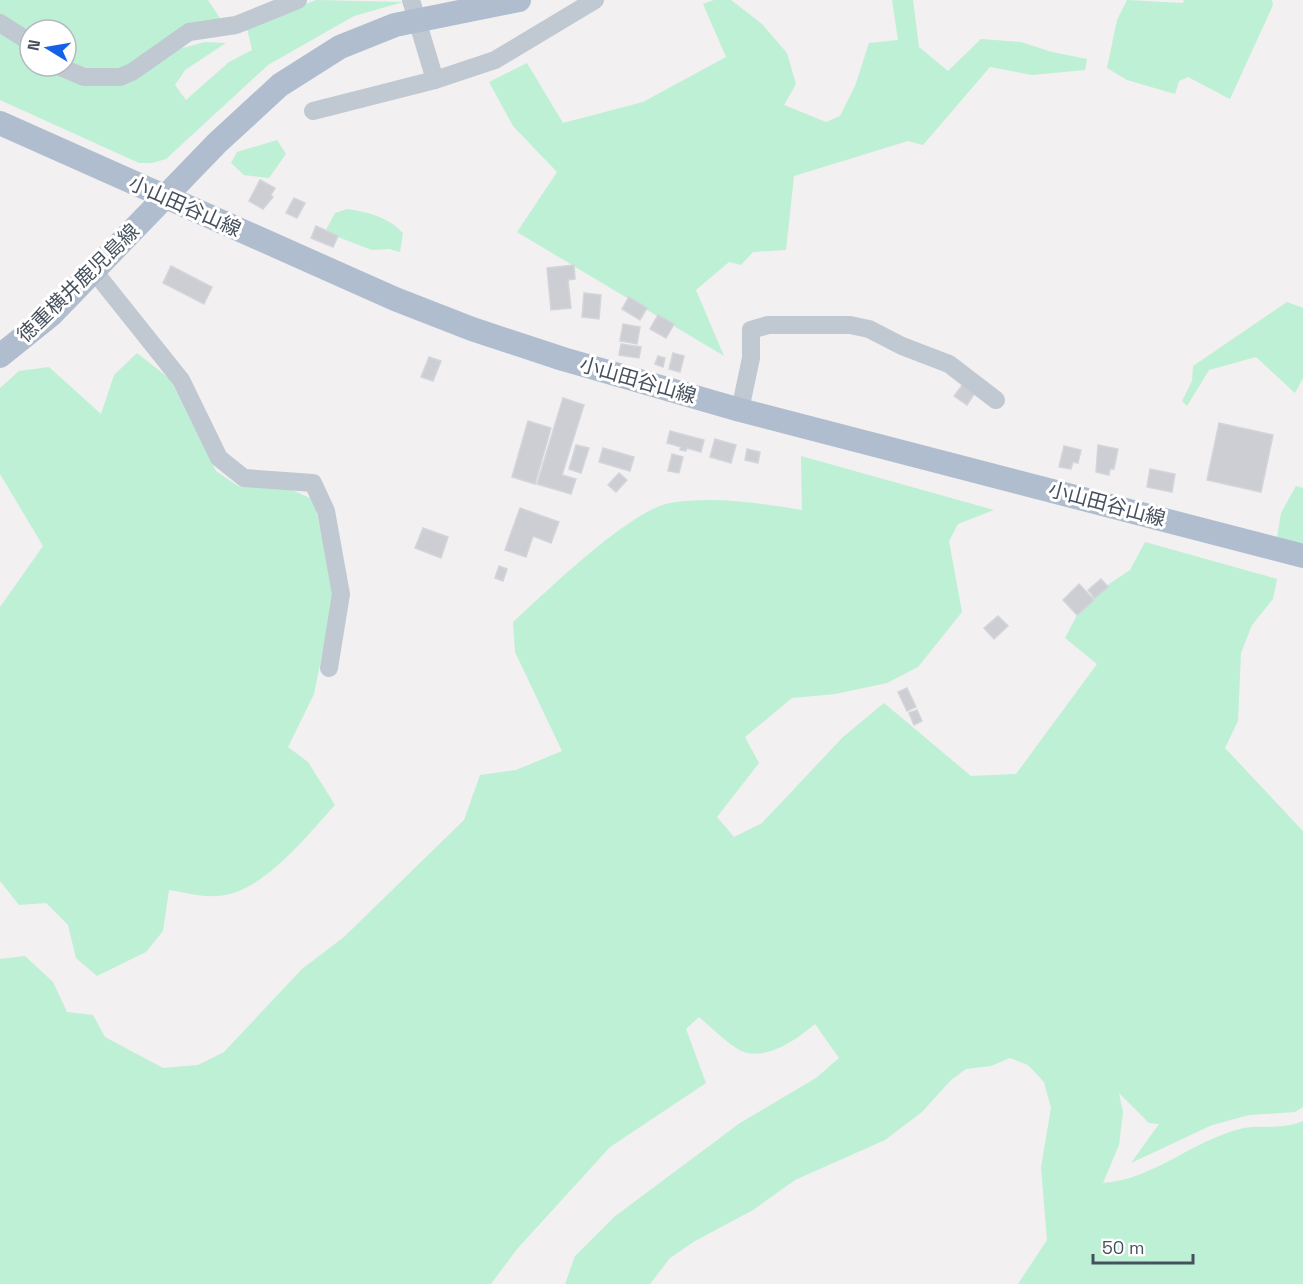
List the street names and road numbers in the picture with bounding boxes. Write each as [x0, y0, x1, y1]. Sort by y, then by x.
street label: 小山田谷山線 [125, 170, 245, 242]
street label: 徳重横井鹿児島線 [11, 218, 145, 348]
street label: 小山田谷山線 [577, 351, 699, 409]
street label: 小山田谷山線 [1046, 476, 1168, 532]

